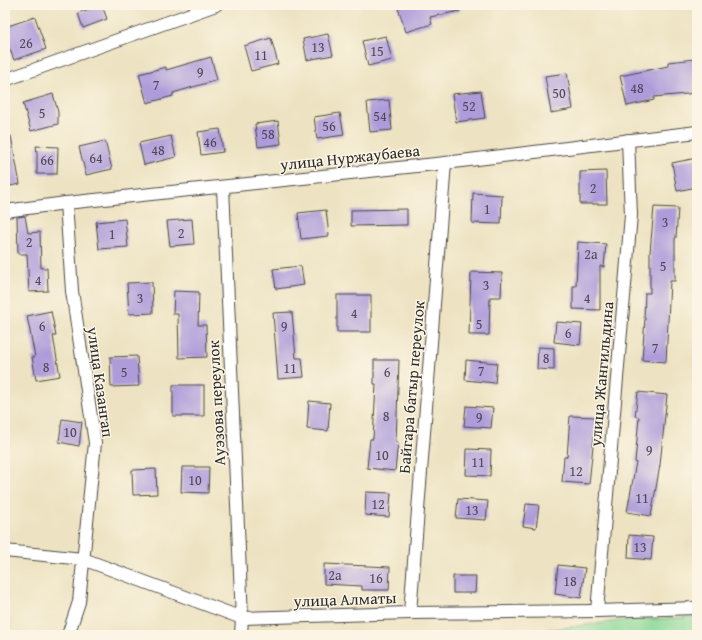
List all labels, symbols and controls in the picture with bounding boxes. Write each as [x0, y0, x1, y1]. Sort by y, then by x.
house number: 26 [19, 33, 33, 53]
house number: 13 [311, 37, 325, 57]
house number: 15 [370, 41, 384, 61]
house number: 11 [254, 45, 268, 65]
house number: 9 [197, 62, 204, 82]
house number: 7 [153, 75, 160, 95]
house number: 48 [630, 78, 644, 98]
house number: 50 [552, 83, 566, 103]
house number: 52 [462, 96, 476, 116]
house number: 5 [39, 103, 45, 123]
house number: 54 [373, 106, 387, 126]
house number: 56 [322, 116, 336, 136]
house number: 58 [261, 124, 275, 144]
house number: 46 [203, 132, 217, 152]
street label: улица Нуржаубаева [278, 138, 421, 176]
house number: 48 [151, 140, 165, 160]
house number: 64 [89, 148, 103, 168]
house number: 66 [40, 150, 54, 170]
house number: 2 [590, 178, 596, 198]
house number: 1 [484, 199, 490, 219]
house number: 3 [662, 212, 668, 232]
house number: 2 [178, 223, 184, 243]
house number: 1 [109, 224, 115, 244]
house number: 2 [26, 232, 32, 252]
house number: 2а [584, 244, 598, 264]
house number: 5 [660, 256, 666, 276]
house number: 4 [35, 270, 42, 290]
house number: 3 [483, 275, 489, 295]
house number: 3 [137, 288, 143, 308]
house number: 4 [584, 288, 591, 308]
street label: Байгара батыр переулок [391, 299, 431, 474]
street label: улица Жангильдина [583, 300, 619, 449]
house number: 4 [351, 303, 358, 323]
house number: 5 [476, 314, 482, 334]
house number: 6 [39, 316, 46, 336]
house number: 9 [281, 316, 288, 336]
house number: 6 [565, 323, 572, 343]
street label: улица Казангап [81, 324, 121, 439]
house number: 7 [652, 338, 659, 358]
street label: Ауэзова переулок [201, 339, 231, 466]
house number: 8 [543, 348, 550, 368]
house number: 8 [43, 357, 50, 377]
house number: 11 [283, 358, 297, 378]
house number: 7 [478, 361, 485, 381]
house number: 5 [121, 362, 127, 382]
house number: 6 [384, 362, 391, 382]
house number: 8 [383, 406, 390, 426]
house number: 9 [476, 407, 483, 427]
house number: 10 [63, 422, 77, 442]
house number: 9 [646, 440, 653, 460]
house number: 10 [375, 445, 389, 465]
house number: 11 [471, 452, 485, 472]
house number: 12 [569, 461, 583, 481]
house number: 10 [188, 470, 202, 490]
house number: 11 [635, 488, 649, 508]
house number: 12 [371, 494, 385, 514]
house number: 13 [465, 500, 479, 520]
house number: 13 [633, 537, 647, 557]
house number: 2а [328, 565, 342, 585]
house number: 16 [369, 568, 383, 588]
house number: 18 [563, 571, 577, 591]
street label: улица Алматы [292, 585, 397, 613]

